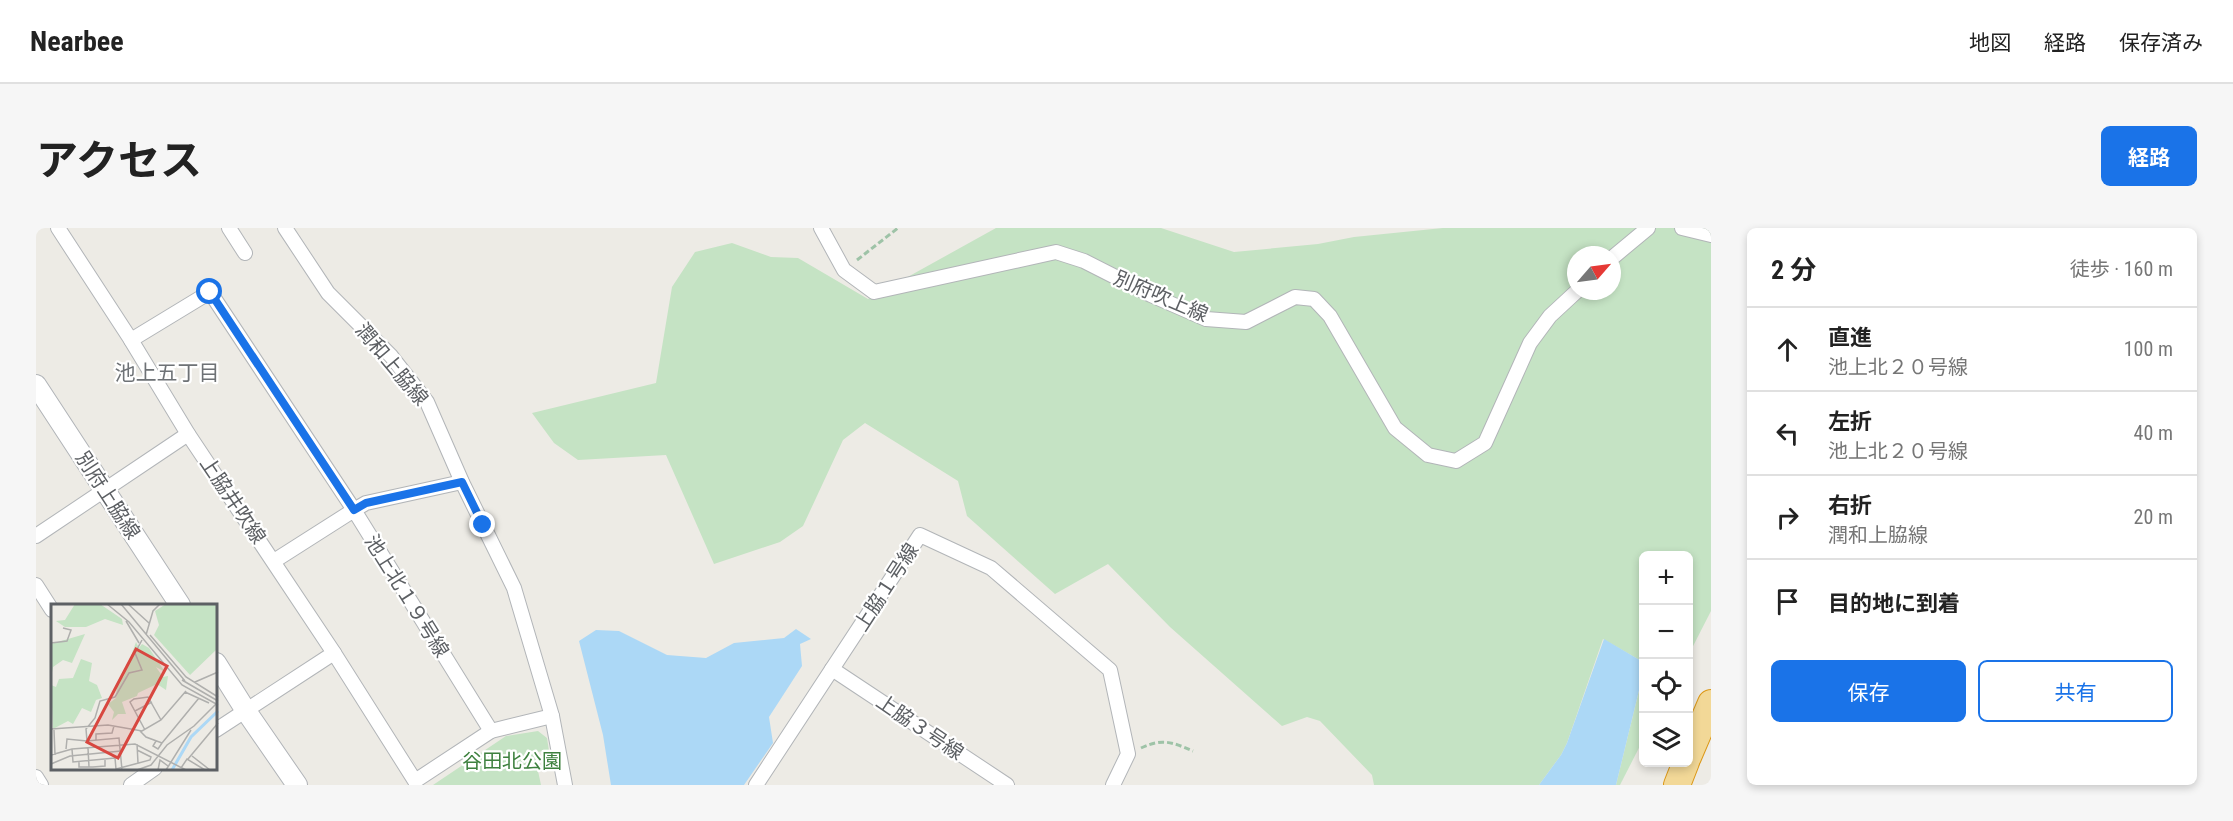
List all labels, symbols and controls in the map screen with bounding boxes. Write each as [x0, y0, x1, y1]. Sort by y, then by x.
text: Nearbee [30, 25, 124, 58]
text: 地図 [1969, 31, 2011, 55]
text: 経路 [2044, 31, 2086, 55]
text: 保存済み [2119, 31, 2203, 55]
button: 経路 [2101, 126, 2197, 186]
text: アクセス [36, 136, 202, 185]
north arrow [1567, 246, 1621, 300]
text: 2 分 [1771, 255, 1816, 285]
text: 徒歩 · 160 m [2070, 257, 2173, 281]
street label: 別府吹上線 [1110, 265, 1212, 327]
route start [196, 278, 222, 304]
street label: 潤和上脇線 [351, 318, 433, 410]
text: 直進 [1828, 325, 1872, 350]
icon: ahead [1771, 333, 1804, 366]
text: 100 m [2124, 337, 2173, 361]
text: 池上北２０号線 [1828, 355, 1968, 379]
district label: 池上五丁目 [115, 361, 220, 385]
text: 左折 [1828, 409, 1872, 434]
icon: left [1771, 417, 1804, 450]
text: 40 m [2134, 421, 2173, 445]
text: 池上北２０号線 [1828, 439, 1968, 463]
street label: 別府上脇線 [71, 447, 145, 543]
street label: 上脇井吹線 [195, 452, 271, 548]
text: 右折 [1828, 493, 1872, 518]
icon: right [1771, 501, 1804, 534]
text: 20 m [2134, 505, 2173, 529]
route end [469, 511, 495, 537]
text: 潤和上脇線 [1828, 523, 1928, 547]
street label: 池上北１９号線 [360, 530, 454, 662]
street label: 上脇１号線 [849, 539, 923, 635]
map controls [1639, 551, 1693, 767]
button: + [1639, 551, 1693, 605]
icon: arrive [1771, 585, 1804, 618]
text: 目的地に到着 [1828, 591, 1960, 616]
inset map [51, 604, 218, 770]
button: − [1639, 605, 1693, 659]
button: locate [1639, 659, 1693, 713]
button: 保存 [1771, 660, 1966, 722]
button: 共有 [1978, 660, 2173, 722]
street label: 上脇３号線 [872, 689, 968, 765]
button: layers [1639, 713, 1693, 767]
park label: 谷田北公園 [462, 749, 562, 773]

